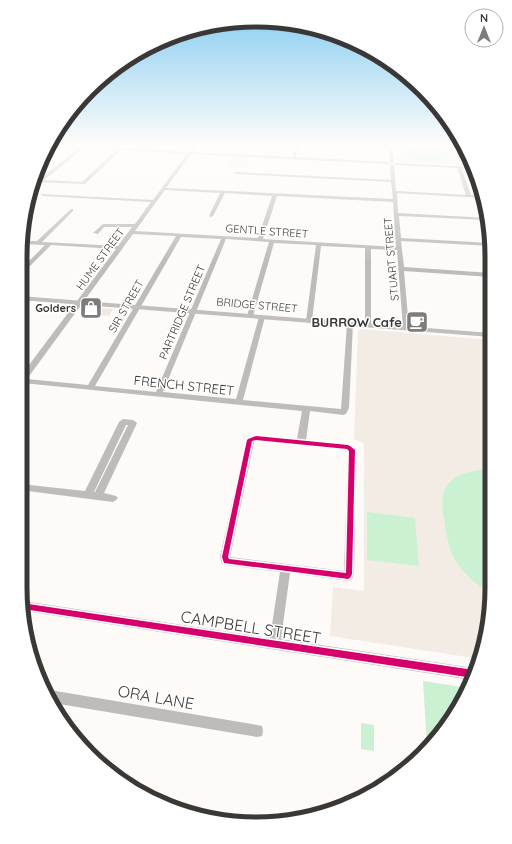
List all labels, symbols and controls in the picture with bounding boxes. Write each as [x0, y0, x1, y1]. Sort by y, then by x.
north arrow [464, 8, 504, 48]
text: N [480, 11, 488, 25]
street label: STUART STREET [380, 216, 402, 301]
street label: GENTLE STREET [225, 221, 309, 241]
street label: HUME STREET [73, 225, 127, 293]
street label: PARTRIDGE STREET [156, 262, 208, 361]
street label: SIR STREET [105, 277, 147, 335]
street label: BRIDGE STREET [216, 294, 299, 316]
shop icon: Golders [78, 295, 104, 321]
place label: Golders [35, 301, 76, 315]
cafe icon: BURROW Cafe [404, 309, 430, 335]
place label: BURROW Cafe [312, 314, 402, 330]
street label: FRENCH STREET [133, 372, 235, 398]
street label: CAMPBELL STREET [179, 606, 323, 648]
street label: ORA LANE [116, 680, 196, 714]

